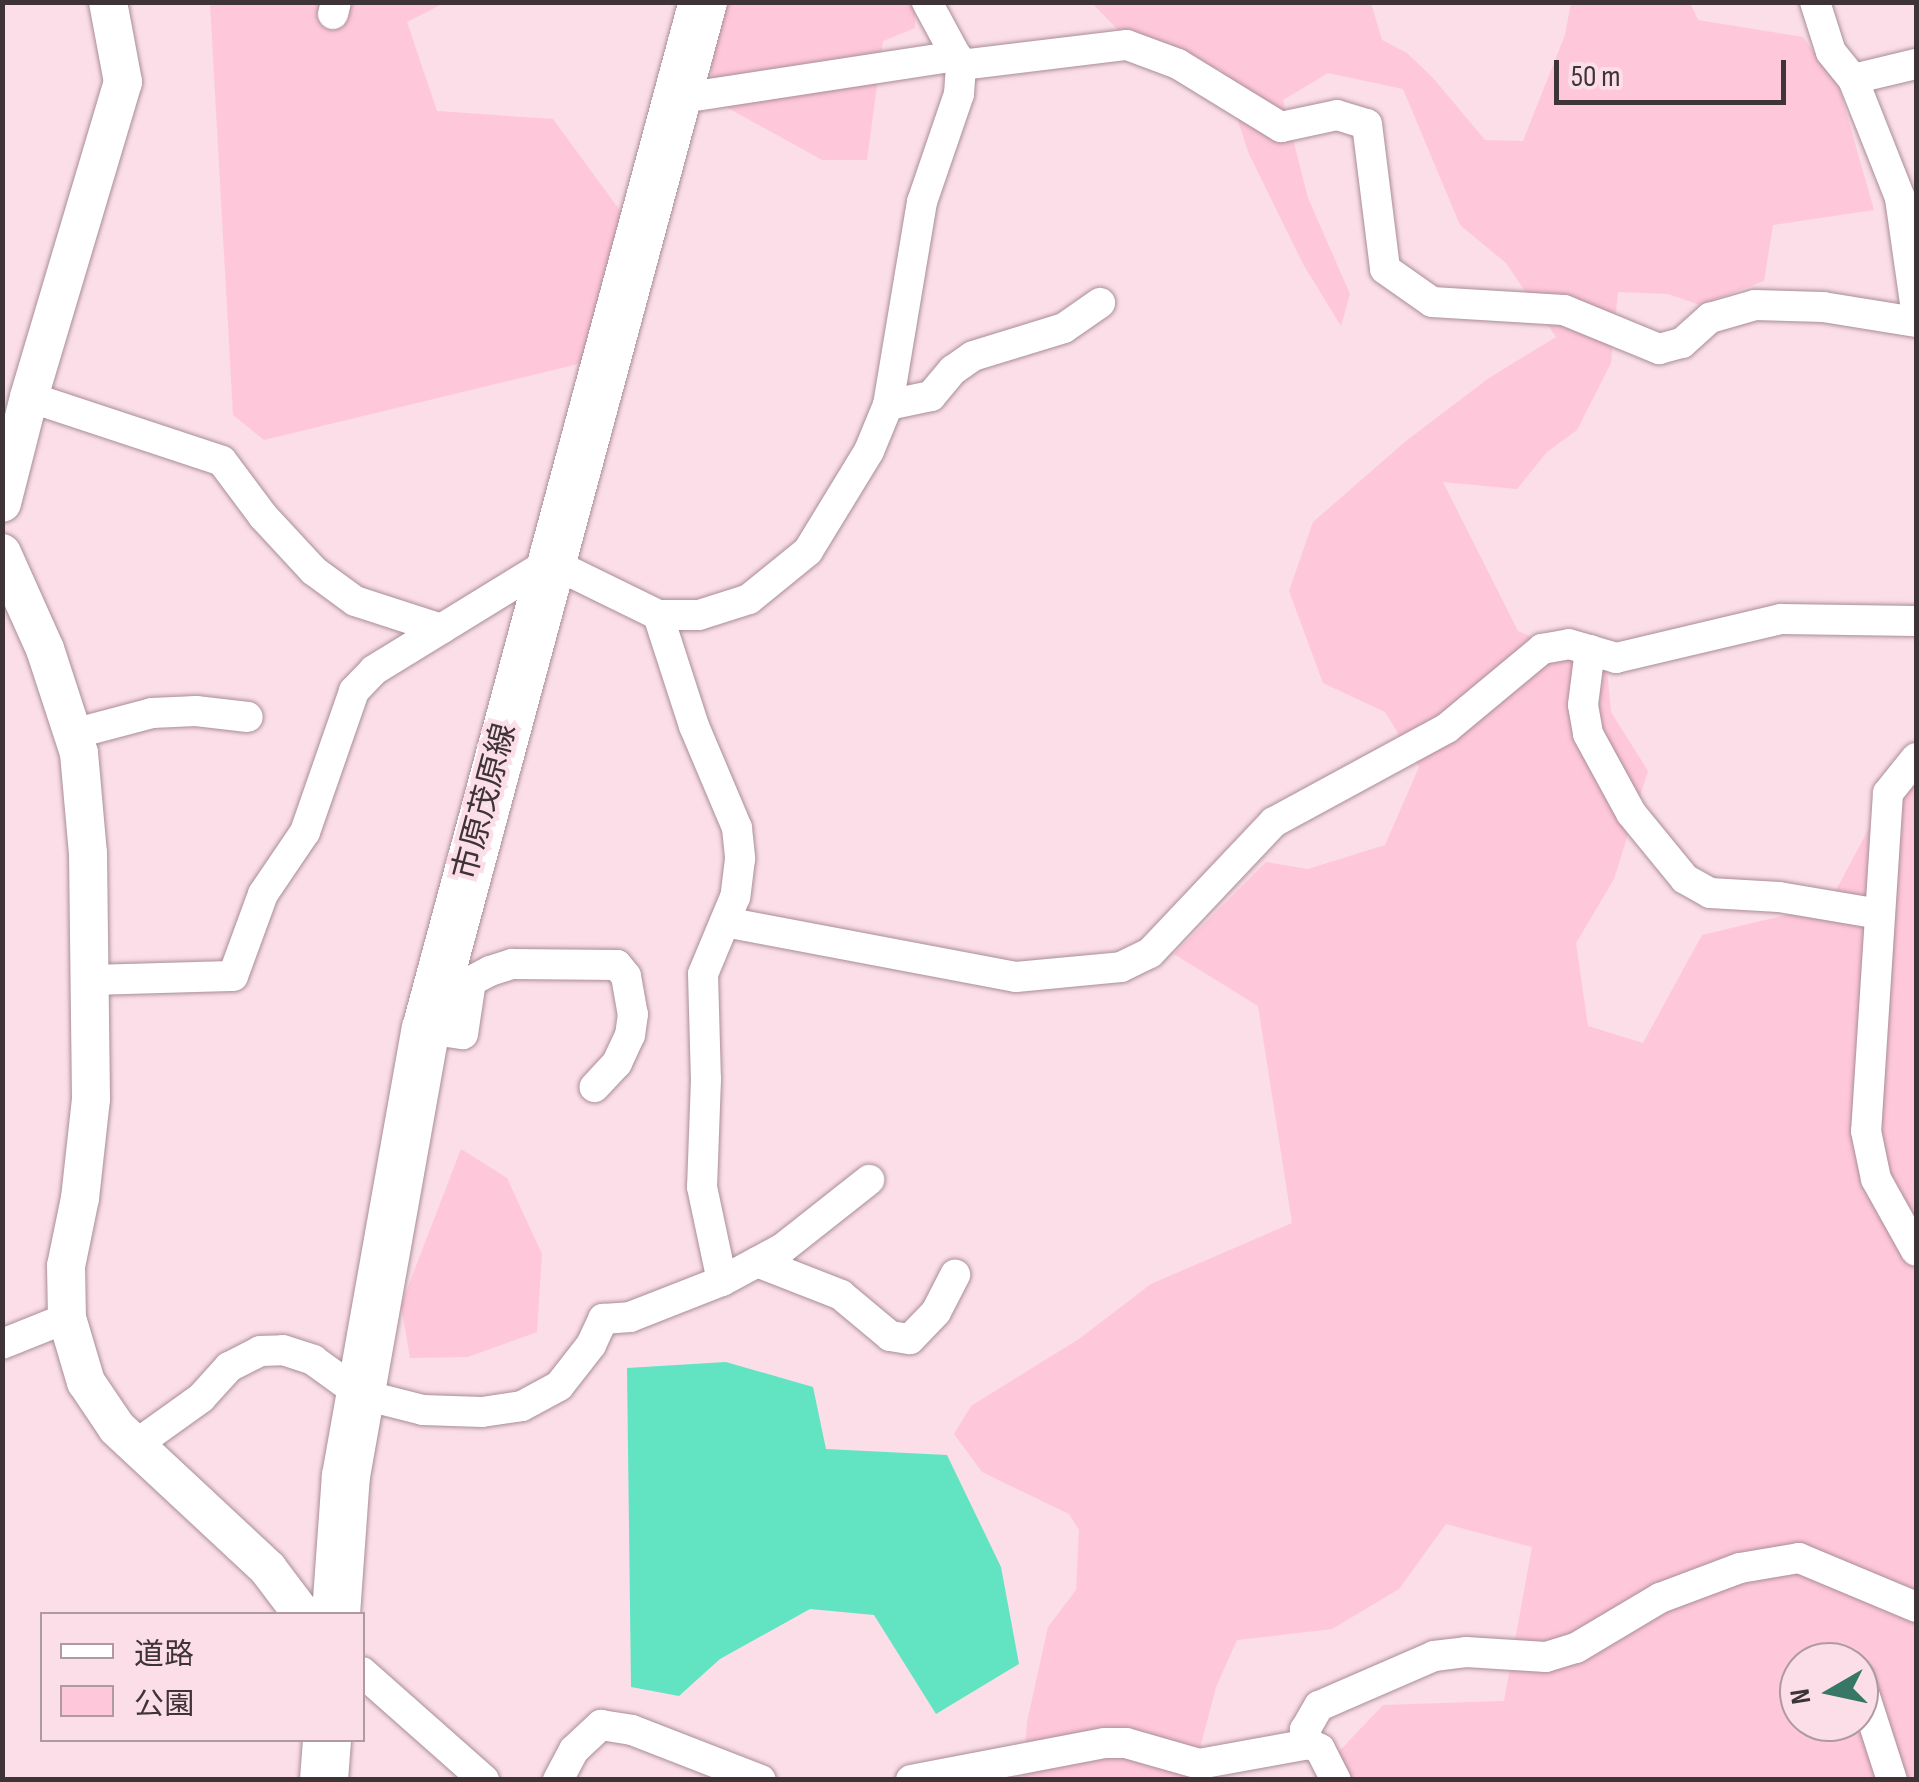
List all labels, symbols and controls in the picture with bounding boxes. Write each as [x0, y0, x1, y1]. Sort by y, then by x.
scale bar [1559, 40, 1792, 102]
text: 50 m [1571, 59, 1620, 95]
street label: 市原茂原線 [447, 720, 525, 884]
legend [40, 1612, 365, 1742]
text: 道路 [134, 1637, 194, 1673]
north arrow [1779, 1642, 1879, 1742]
text: 公園 [134, 1687, 194, 1723]
text: N [1783, 1687, 1818, 1706]

